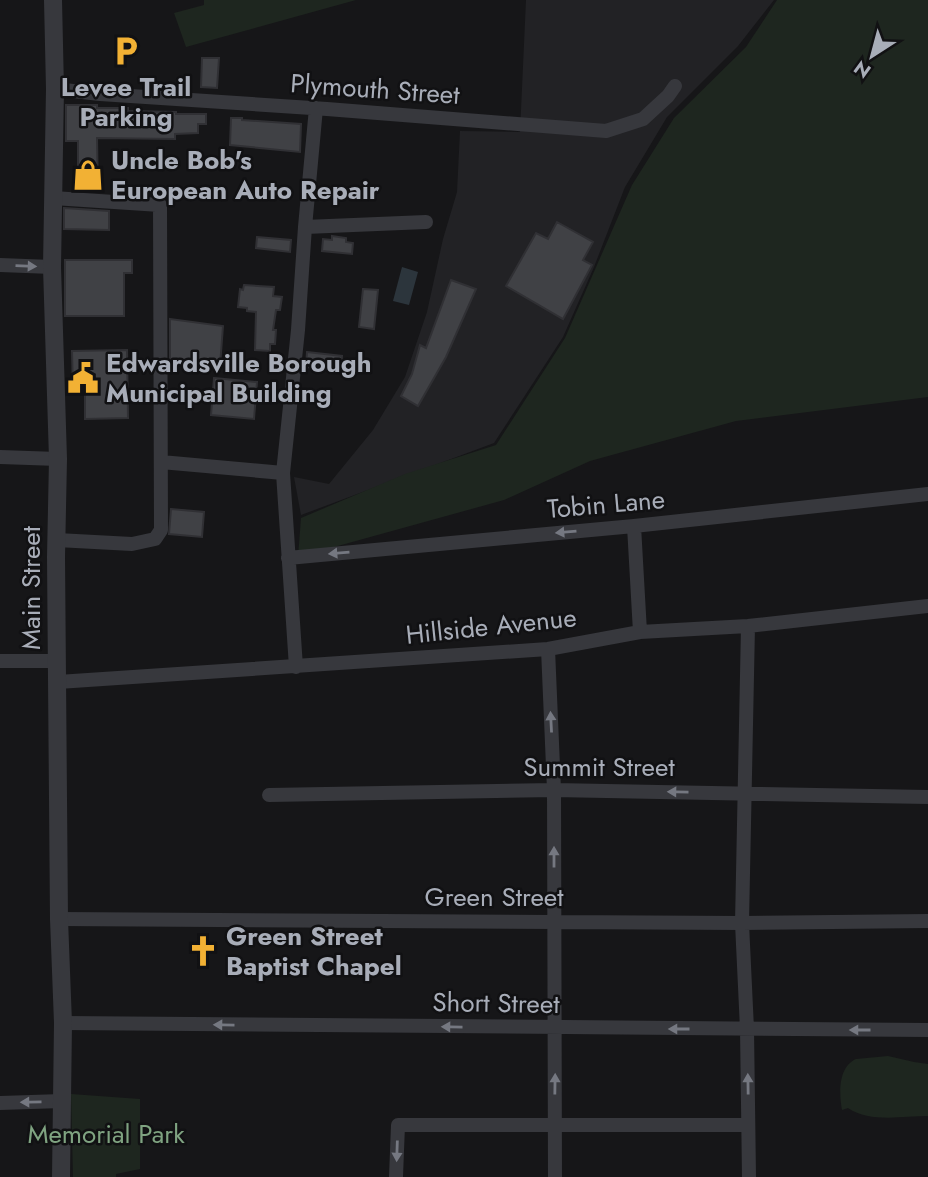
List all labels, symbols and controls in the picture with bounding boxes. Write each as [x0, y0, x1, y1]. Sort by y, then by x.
north arrow [837, 21, 907, 91]
parking icon: Levee Trail Parking [109, 34, 143, 68]
text: N [848, 54, 876, 85]
street label: Plymouth Street [289, 64, 462, 114]
place label: Levee Trail Parking [61, 68, 191, 136]
place label: Uncle Bob's European Auto Repair [111, 141, 380, 209]
shop icon: Uncle Bob's European Auto Repair [71, 158, 105, 192]
one-way arrow [15, 261, 37, 272]
place label: Edwardsville Borough Municipal Building [106, 344, 371, 412]
public building icon: Edwardsville Borough Municipal Building [66, 361, 100, 395]
street label: Tobin Lane [546, 480, 666, 528]
street label: Main Street [12, 525, 50, 650]
one-way arrow [554, 527, 576, 538]
one-way arrow [328, 548, 350, 559]
street label: Hillside Avenue [404, 598, 578, 654]
one-way arrow [545, 711, 556, 733]
street label: Summit Street [523, 748, 675, 786]
one-way arrow [666, 786, 688, 798]
one-way arrow [548, 846, 560, 868]
street label: Green Street [425, 878, 564, 916]
place label: Green Street Baptist Chapel [226, 917, 402, 985]
church icon: Green Street Baptist Chapel [186, 934, 220, 968]
street label: Short Street [432, 983, 561, 1023]
one-way arrow [213, 1019, 235, 1031]
one-way arrow [440, 1021, 462, 1033]
one-way arrow [668, 1023, 690, 1035]
one-way arrow [849, 1024, 871, 1036]
one-way arrow [549, 1073, 561, 1095]
one-way arrow [742, 1073, 754, 1095]
one-way arrow [20, 1096, 42, 1108]
park label: Memorial Park [27, 1115, 185, 1153]
one-way arrow [391, 1140, 402, 1162]

